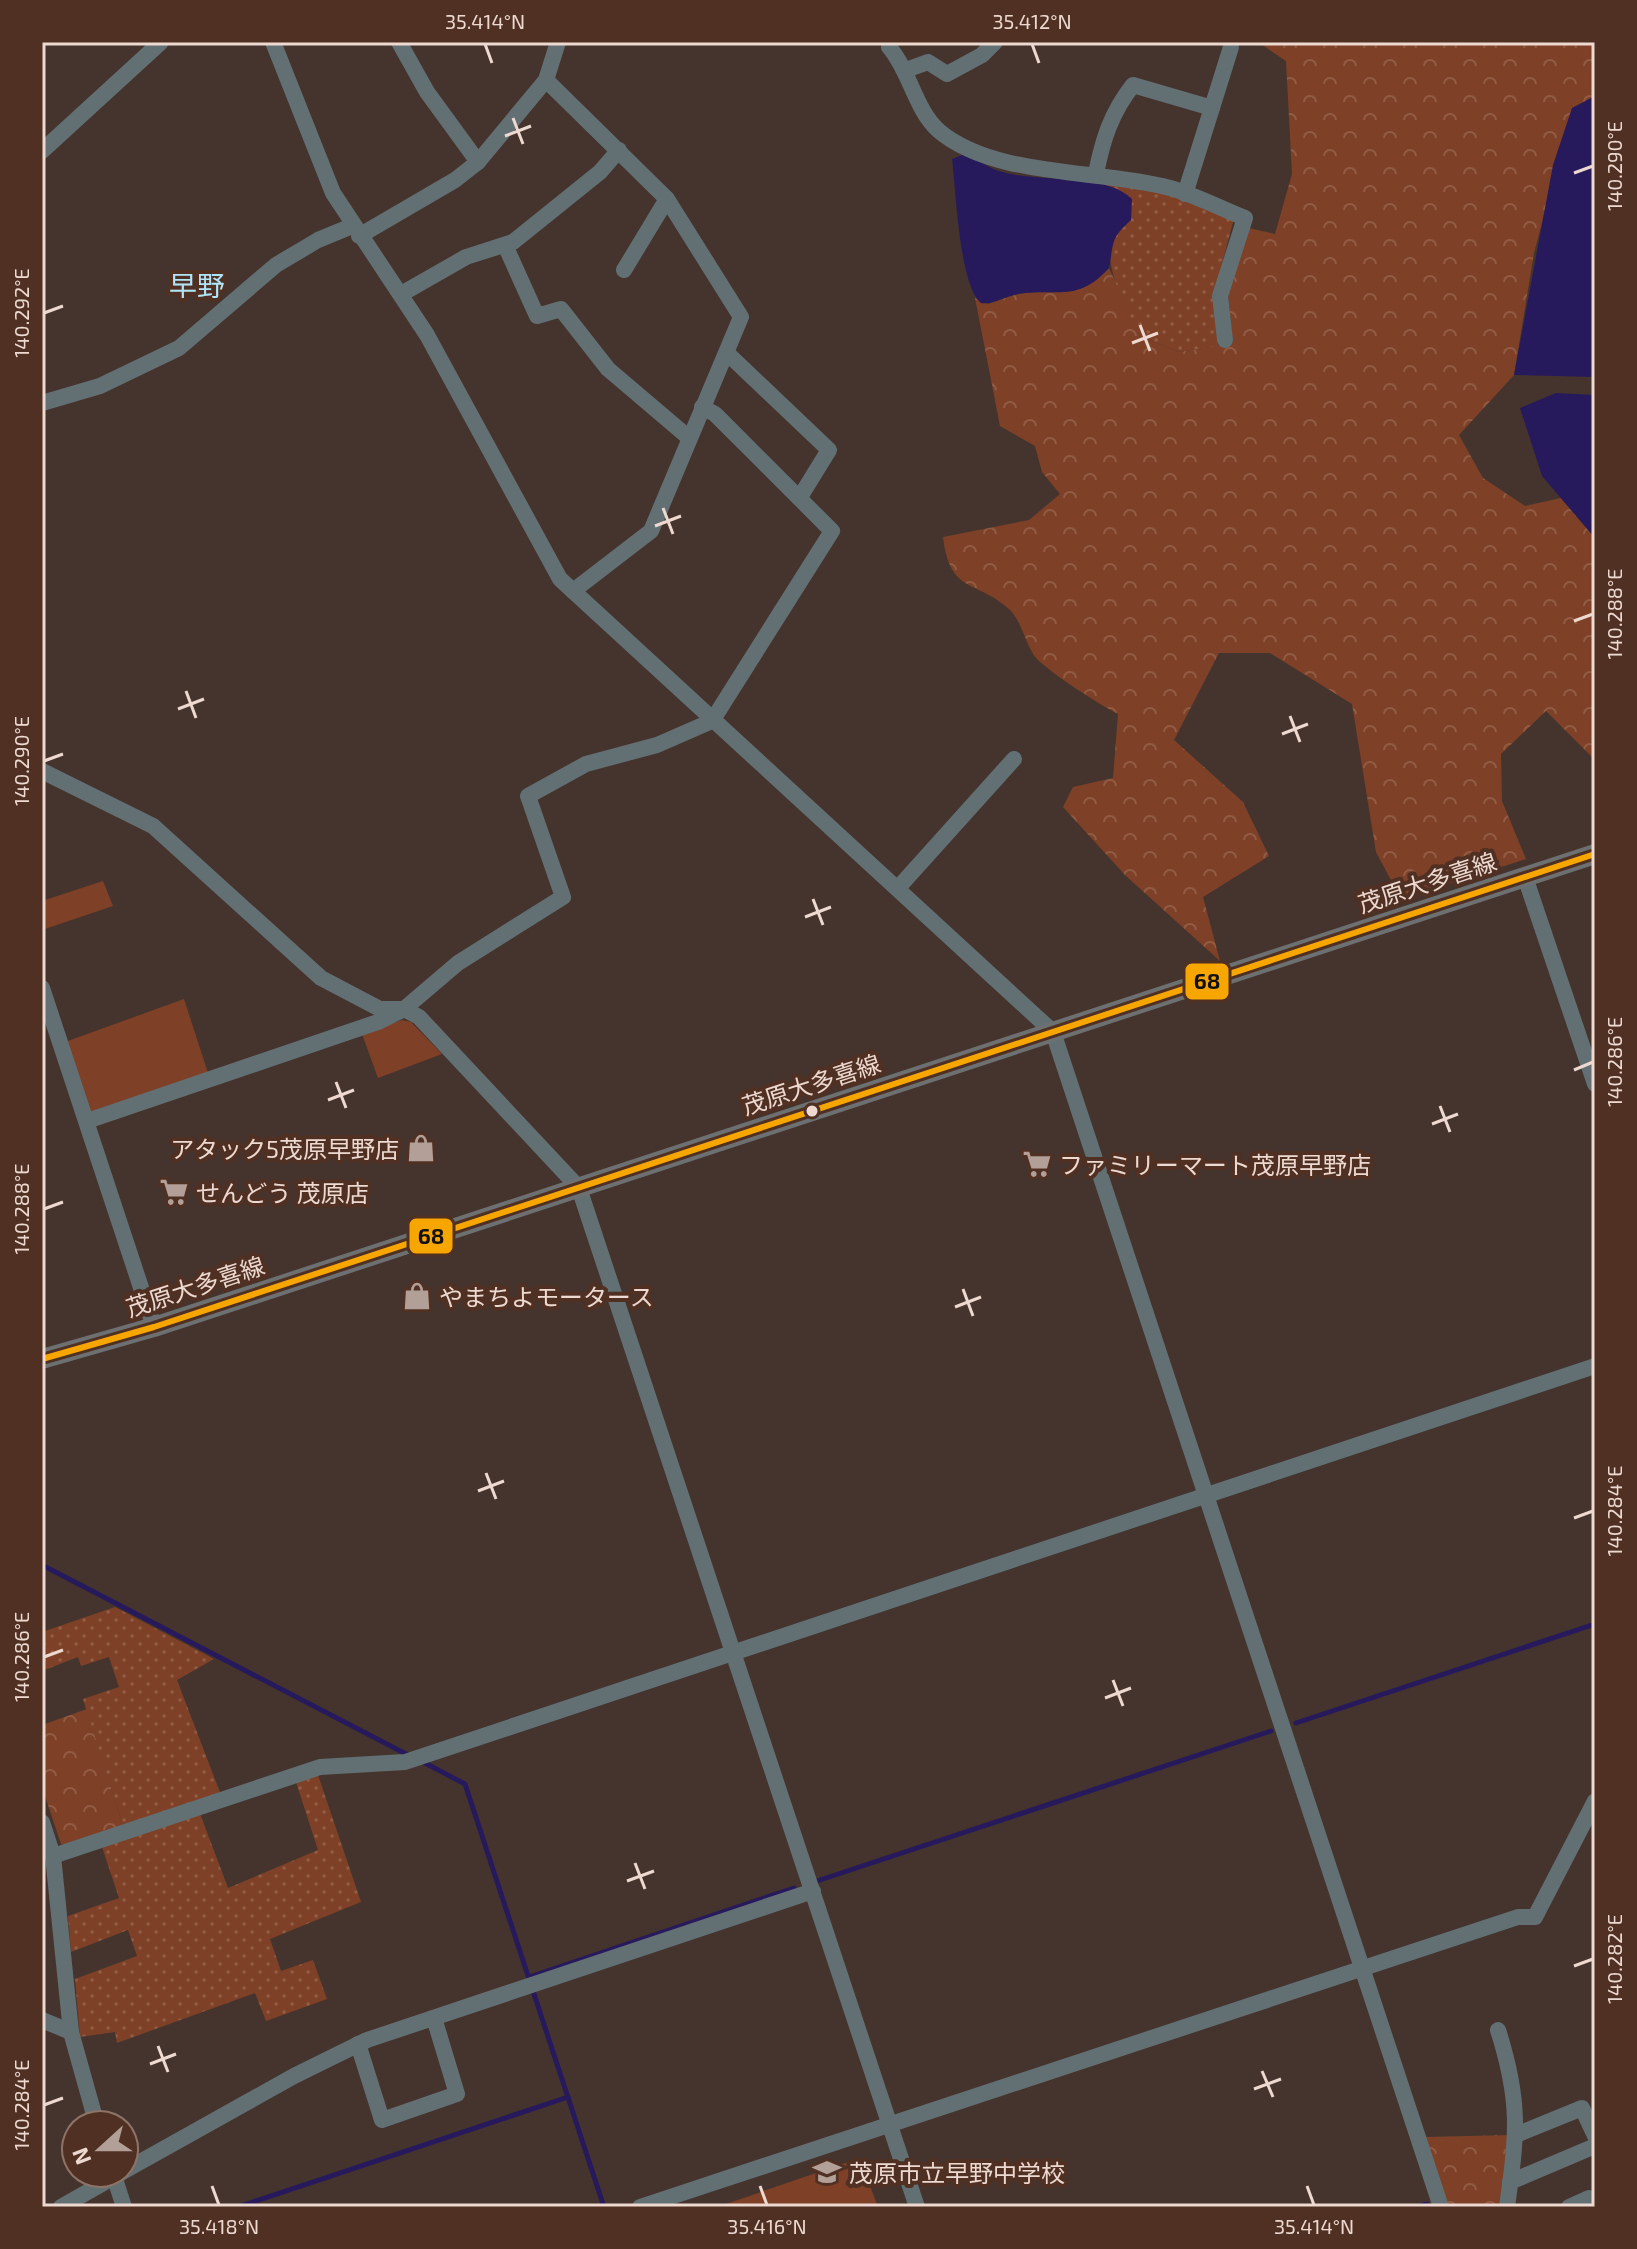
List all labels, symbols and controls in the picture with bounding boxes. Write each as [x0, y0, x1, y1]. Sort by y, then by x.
text: 35.414°N [445, 9, 525, 33]
text: 35.412°N [992, 9, 1072, 33]
text: 140.290°E [1602, 121, 1626, 211]
text: 140.292°E [9, 268, 33, 358]
district label: 早野 [169, 268, 225, 302]
text: 140.288°E [1602, 569, 1626, 659]
text: 140.290°E [9, 716, 33, 806]
street label: 茂原大多喜線 [1354, 846, 1500, 918]
line badge: 68 [1184, 962, 1230, 1001]
text: 68 [1194, 967, 1220, 993]
text: 140.286°E [1602, 1017, 1626, 1107]
street label: 茂原大多喜線 [738, 1048, 884, 1120]
unlabelled marker [804, 1103, 820, 1119]
shop icon: アタック5茂原早野店 [406, 1133, 436, 1163]
place label: アタック5茂原早野店 [170, 1134, 399, 1163]
supermarket icon: ファミリーマート茂原早野店 [1022, 1149, 1052, 1179]
place label: ファミリーマート茂原早野店 [1059, 1150, 1371, 1179]
text: 140.288°E [9, 1164, 33, 1254]
supermarket icon: せんどう 茂原店 [159, 1177, 189, 1207]
place label: せんどう 茂原店 [196, 1178, 369, 1207]
line badge: 68 [408, 1217, 454, 1255]
text: 68 [418, 1222, 444, 1248]
street label: 茂原大多喜線 [122, 1250, 268, 1322]
shop icon: やまちよモータース [402, 1281, 432, 1311]
place label: やまちよモータース [439, 1282, 654, 1311]
text: 140.284°E [1602, 1465, 1626, 1557]
text: 140.286°E [9, 1612, 33, 1702]
text: 140.282°E [1602, 1914, 1626, 2004]
text: 140.284°E [9, 2059, 33, 2151]
north arrow [60, 2109, 140, 2189]
text: N [65, 2144, 95, 2169]
school or university icon: 茂原市立早野中学校 [812, 2157, 842, 2187]
place label: 茂原市立早野中学校 [849, 2158, 1065, 2187]
text: 35.418°N [179, 2214, 259, 2238]
text: 35.416°N [727, 2214, 807, 2238]
text: 35.414°N [1274, 2214, 1354, 2238]

